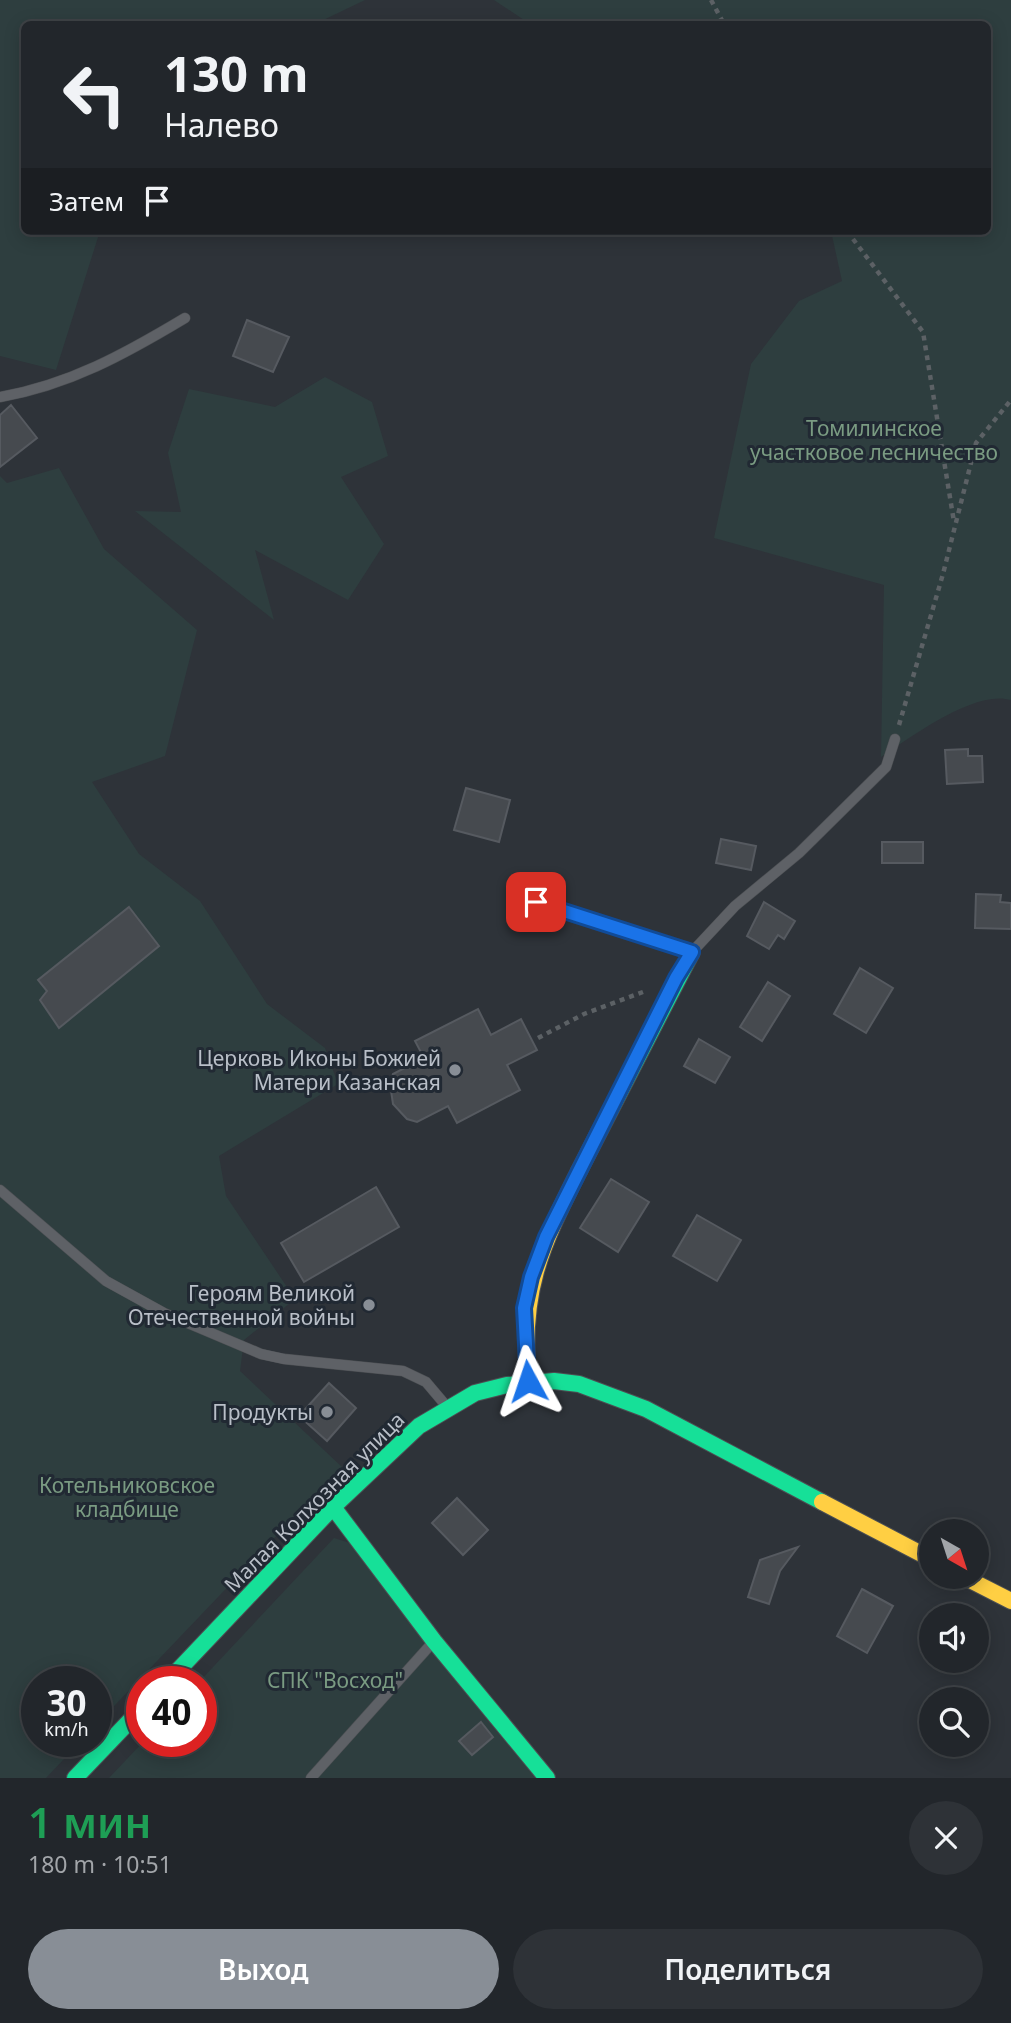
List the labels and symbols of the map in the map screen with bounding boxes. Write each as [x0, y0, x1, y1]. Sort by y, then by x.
park label: Томилинское участковое лесничество [750, 414, 998, 466]
pin [506, 872, 566, 932]
place label: Церковь Иконы Божией Матери Казанская [197, 1044, 441, 1096]
marker: Церковь Иконы Божией Матери Казанская [447, 1062, 463, 1078]
place label: Героям Великой Отечественной войны [128, 1279, 355, 1331]
marker: Героям Великой Отечественной войны [361, 1297, 377, 1313]
position arrow [491, 1344, 565, 1418]
place label: Продукты [212, 1398, 313, 1426]
marker: Продукты [319, 1404, 335, 1420]
street label: Малая Колхозная улица [218, 1406, 410, 1598]
park label: Котельниковское кладбище [39, 1471, 215, 1523]
north arrow [919, 1519, 989, 1589]
speed limit sign: 40 [126, 1666, 217, 1757]
park label: СПК "Восход" [267, 1666, 403, 1694]

